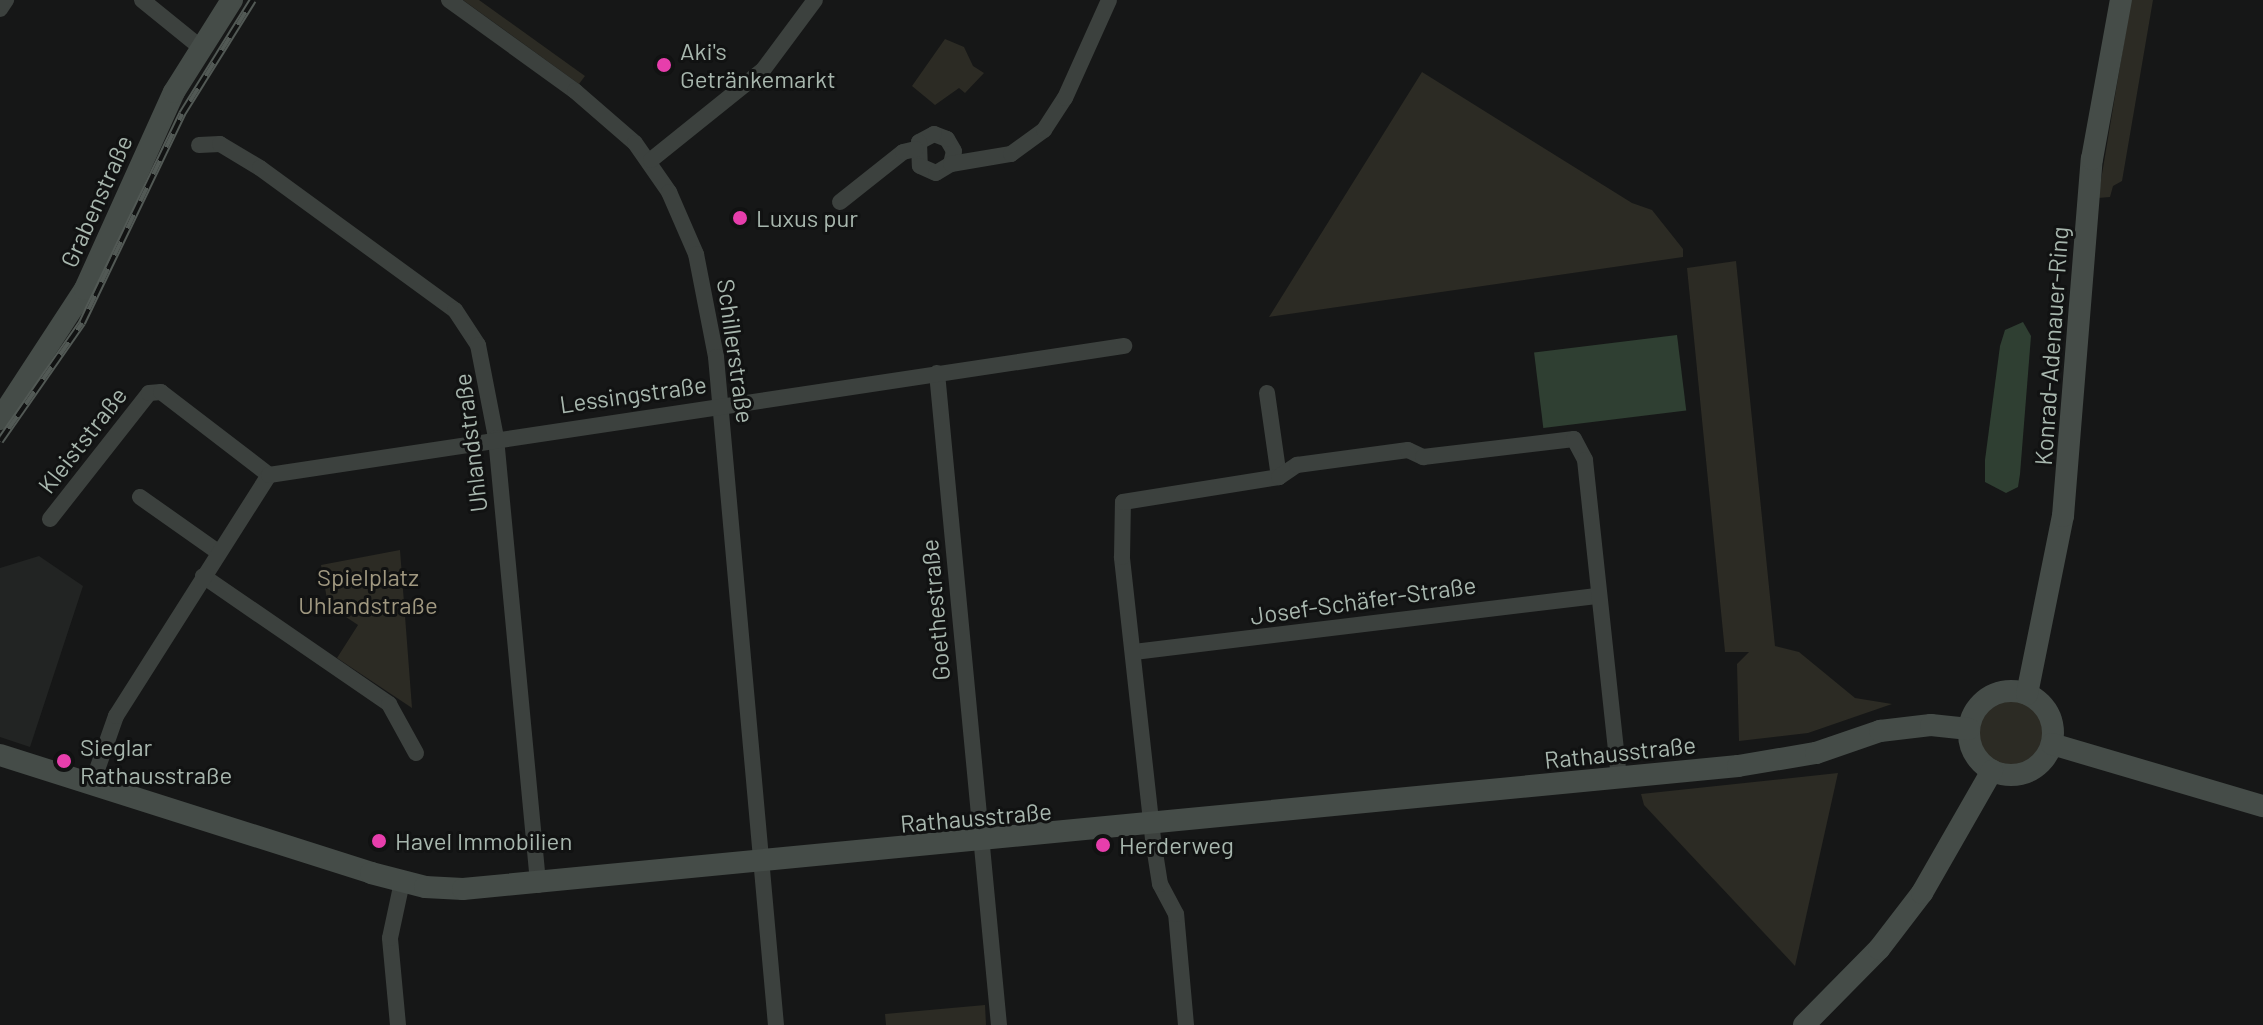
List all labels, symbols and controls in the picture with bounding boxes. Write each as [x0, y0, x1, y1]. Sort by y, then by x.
place label: Aki's Getränkemarkt [680, 37, 836, 93]
marker: Aki's Getränkemarkt [655, 56, 673, 74]
street label: Grabenstraße [54, 130, 138, 272]
place label: Luxus pur [756, 204, 858, 232]
marker: Luxus pur [731, 209, 749, 227]
street label: Konrad-Adenauer-Ring [2028, 226, 2074, 466]
street label: Schillerstraße [712, 277, 760, 425]
street label: Lessingstraße [558, 369, 708, 419]
street label: Uhlandstraße [447, 372, 493, 514]
street label: Kleiststraße [32, 381, 132, 499]
street label: Goethestraße [914, 538, 956, 682]
park label: Spielplatz Uhlandstraße [298, 563, 438, 619]
street label: Josef-Schäfer-Straße [1248, 570, 1478, 630]
street label: Rathausstraße [1543, 730, 1697, 774]
place label: Sieglar Rathausstraße [80, 733, 232, 789]
marker: Sieglar Rathausstraße [55, 752, 73, 770]
street label: Rathausstraße [899, 796, 1053, 838]
place label: Havel Immobilien [395, 827, 572, 855]
place label: Herderweg [1119, 831, 1234, 859]
marker: Havel Immobilien [370, 832, 388, 850]
marker: Herderweg [1094, 836, 1112, 854]

